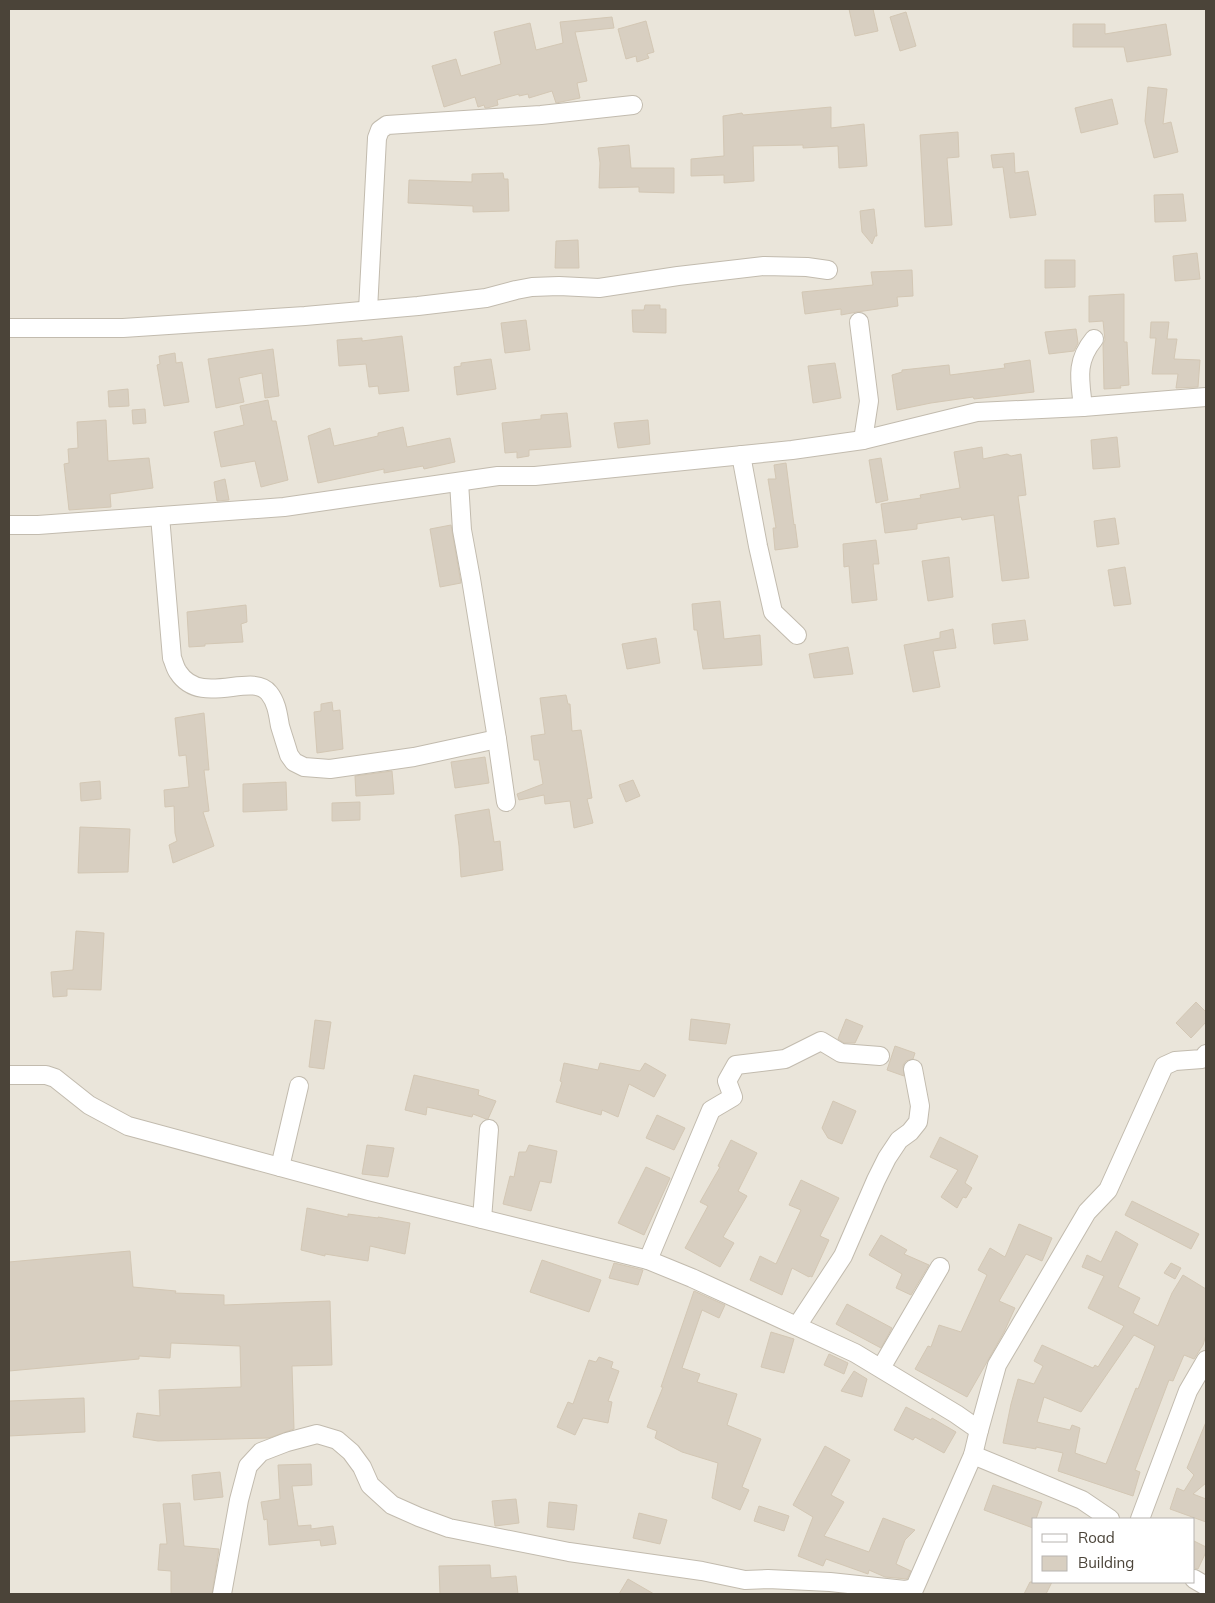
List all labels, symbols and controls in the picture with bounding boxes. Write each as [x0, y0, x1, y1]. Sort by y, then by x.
legend [1032, 1518, 1195, 1583]
text: Road [1078, 1528, 1115, 1547]
text: Building [1078, 1553, 1134, 1572]

